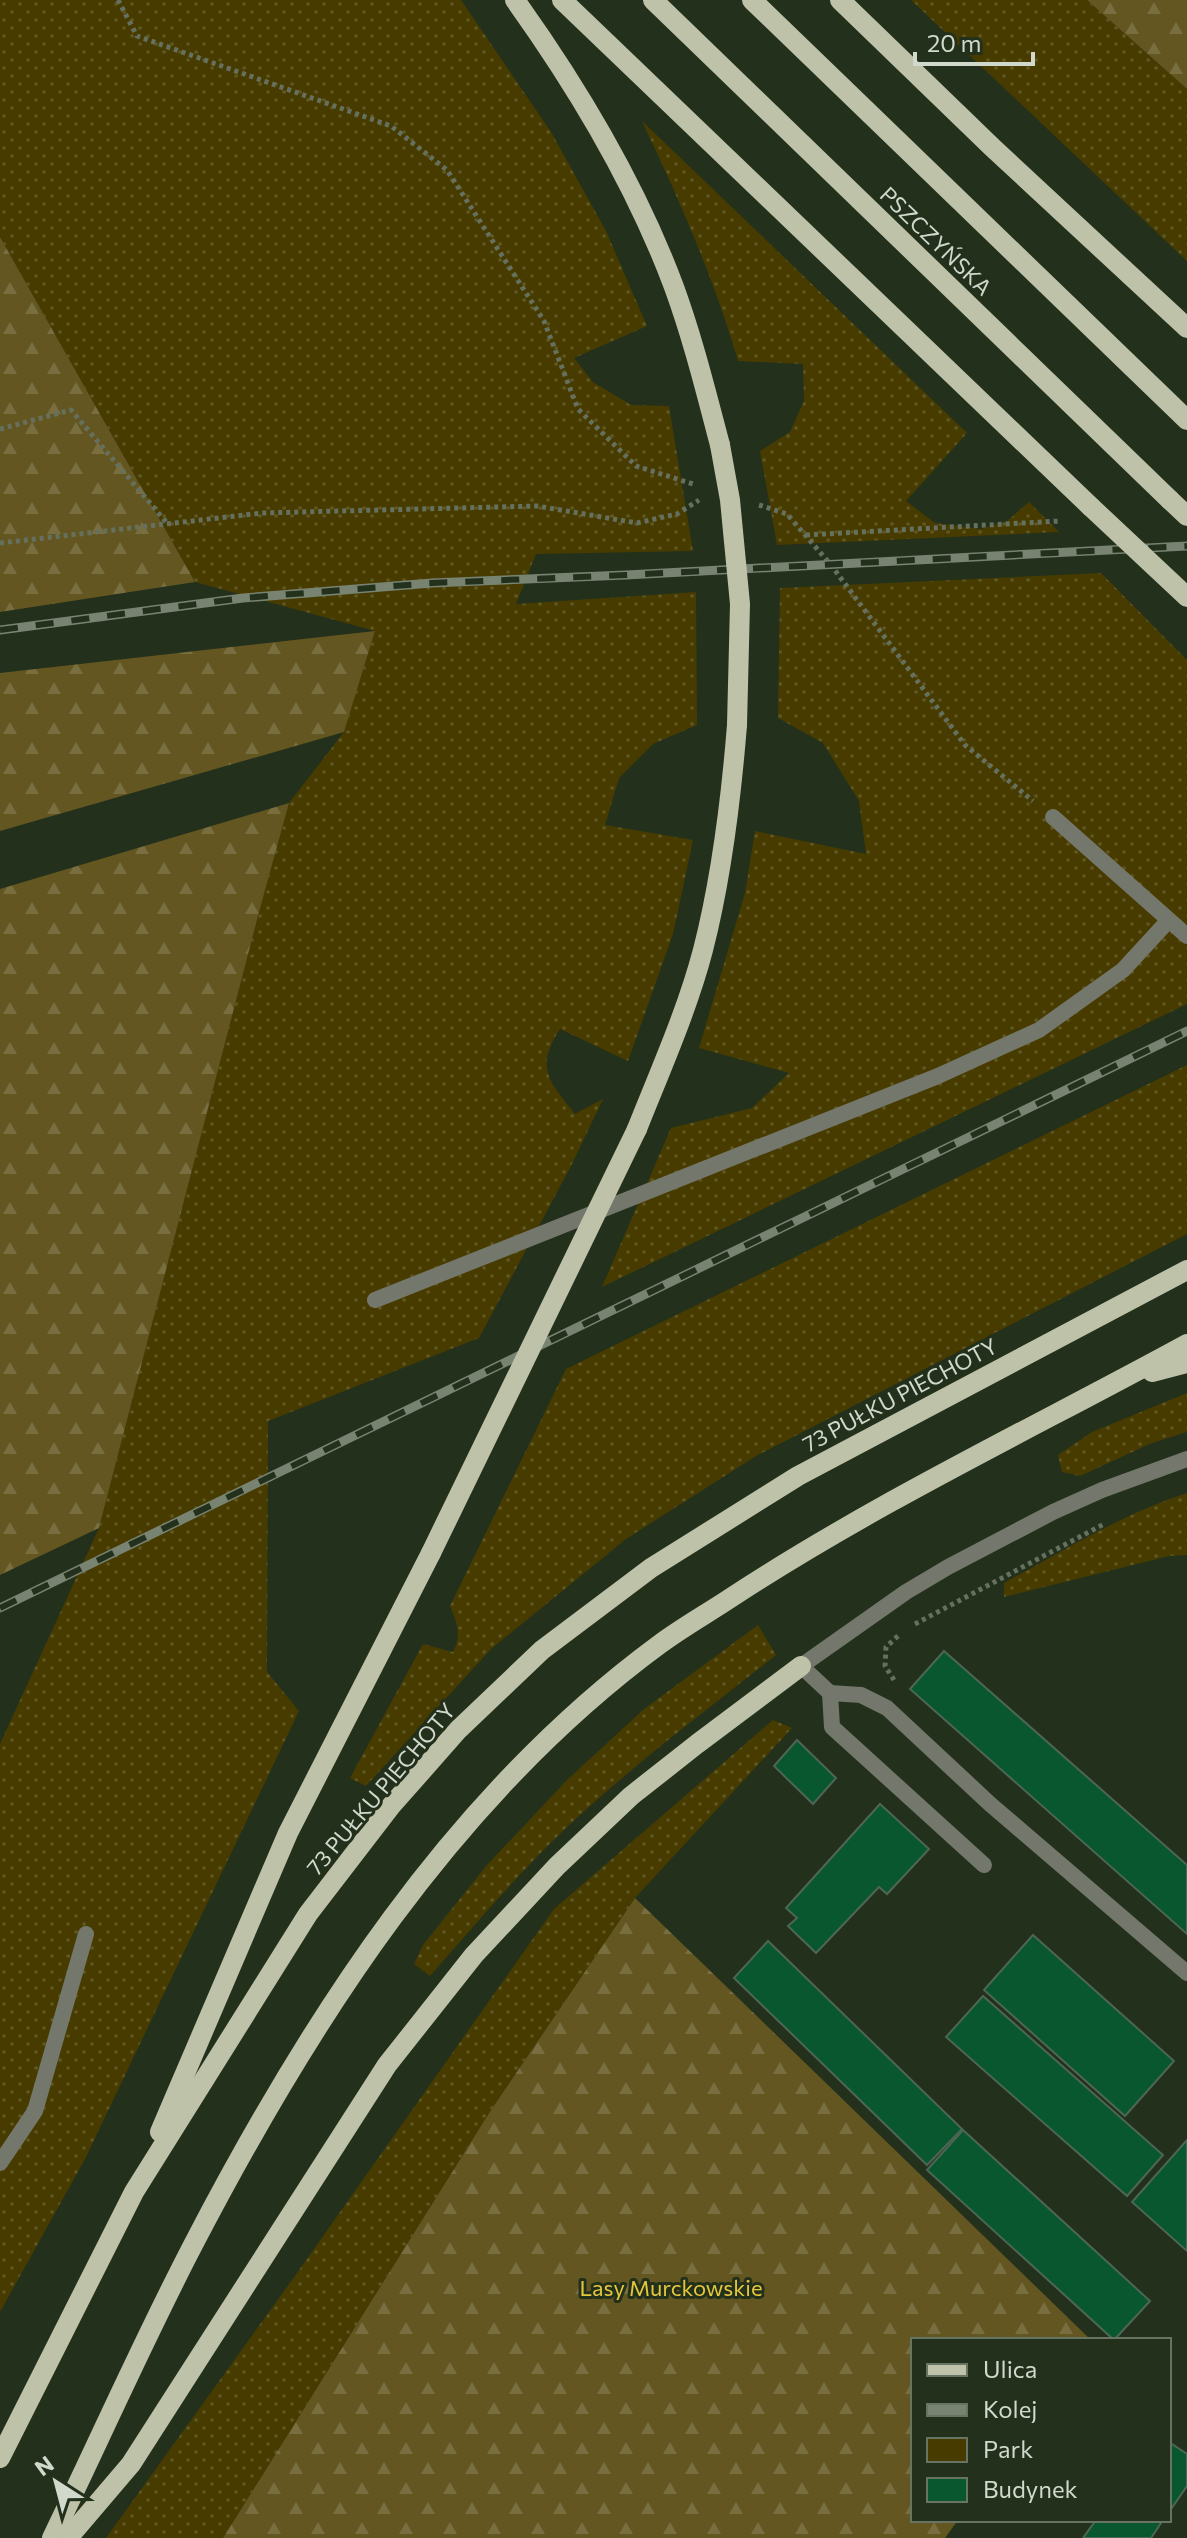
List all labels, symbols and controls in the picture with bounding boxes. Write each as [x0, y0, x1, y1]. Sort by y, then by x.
scale bar [915, 16, 1033, 66]
text: 20 m [927, 28, 981, 57]
street label: PSZCZYŃSKA [875, 181, 998, 301]
street label: 73 PUŁKU PIECHOTY [798, 1332, 1002, 1457]
street label: 73 PUŁKU PIECHOTY [301, 1697, 461, 1880]
park label: Lasy Murckowskie [580, 2274, 763, 2301]
legend [911, 2338, 1171, 2522]
text: Ulica [983, 2354, 1037, 2383]
text: Kolej [983, 2394, 1037, 2423]
text: Park [983, 2434, 1033, 2463]
north arrow [16, 2442, 96, 2522]
text: N [29, 2450, 59, 2481]
text: Budynek [983, 2474, 1078, 2503]

